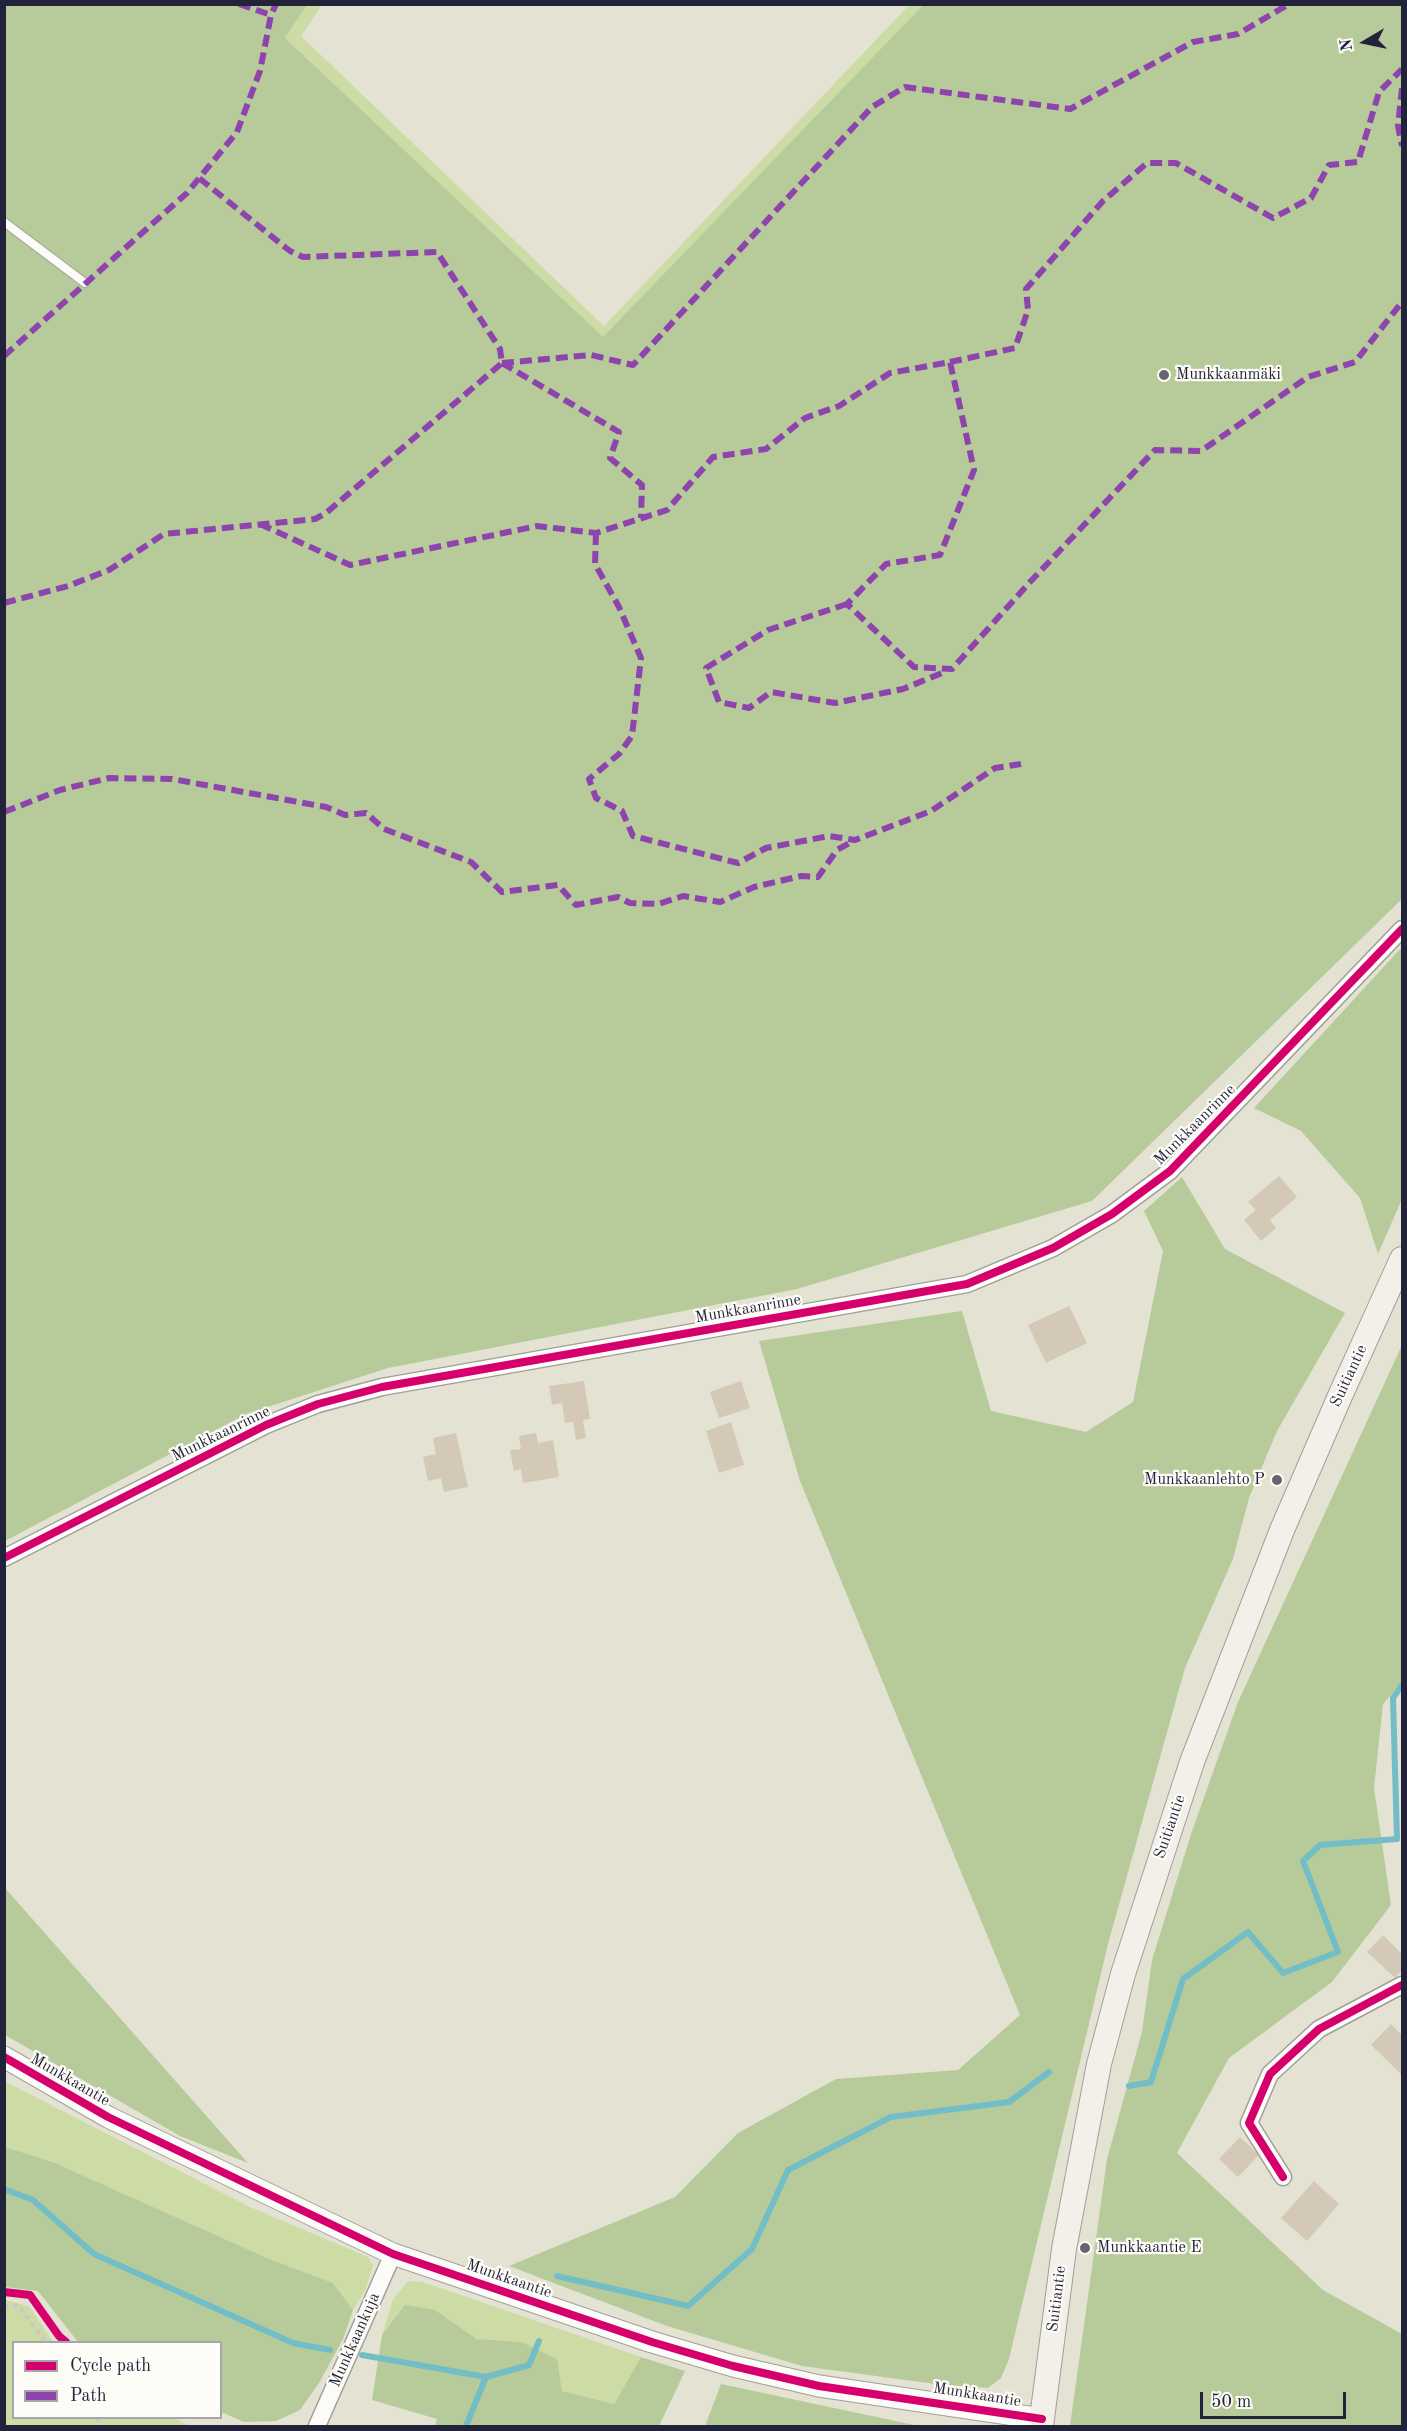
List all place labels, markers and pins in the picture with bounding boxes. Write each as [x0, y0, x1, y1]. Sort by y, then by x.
place label: Munkkaanmäki [1176, 365, 1281, 385]
marker: Munkkaanmäki [1157, 368, 1171, 382]
place label: Munkkaanlehto P [1144, 1470, 1265, 1490]
marker: Munkkaanlehto P [1270, 1473, 1284, 1487]
place label: Munkkaantie E [1097, 2238, 1201, 2258]
marker: Munkkaantie E [1078, 2241, 1092, 2255]

